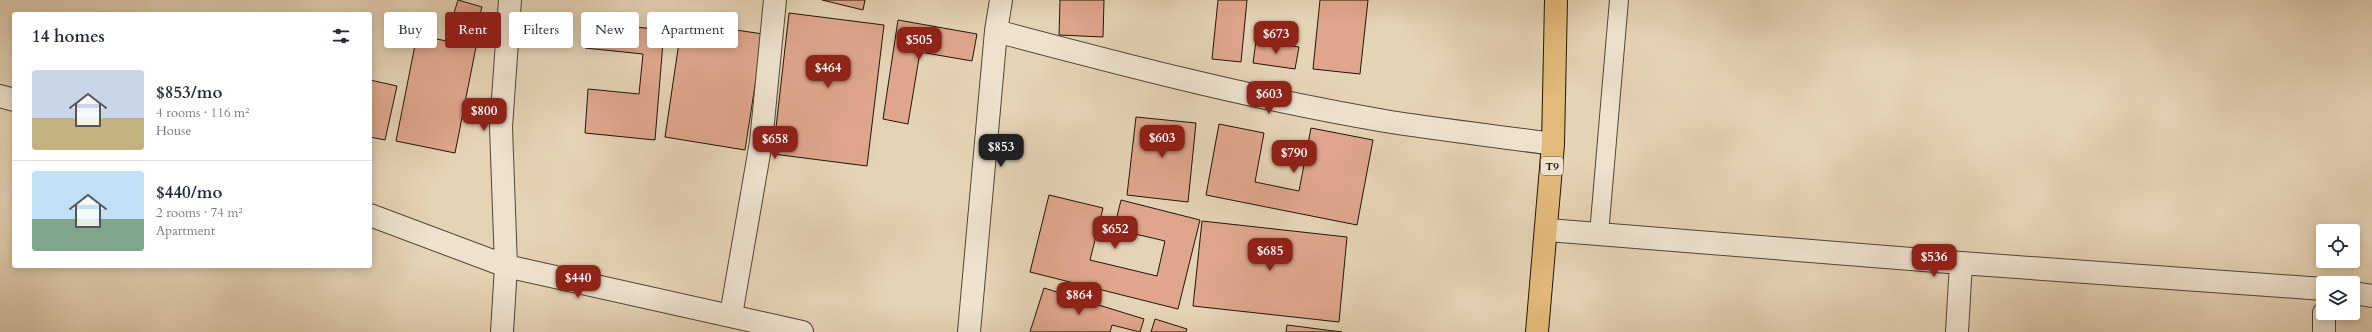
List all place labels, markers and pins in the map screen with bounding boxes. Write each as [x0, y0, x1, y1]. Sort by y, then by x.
pin: $673 [1252, 21, 1300, 55]
pin: $505 [895, 27, 943, 61]
pin: $464 [804, 55, 852, 89]
pin: $603 [1245, 81, 1293, 115]
pin: $800 [460, 98, 508, 132]
pin: $603 [1138, 125, 1186, 159]
pin: $658 [751, 126, 799, 160]
pin: $853 [977, 134, 1025, 168]
pin: $790 [1270, 140, 1318, 174]
pin: $652 [1091, 216, 1139, 250]
pin: $685 [1246, 238, 1294, 272]
pin: $536 [1910, 244, 1958, 278]
pin: $440 [554, 265, 602, 299]
pin: $864 [1055, 282, 1103, 316]

